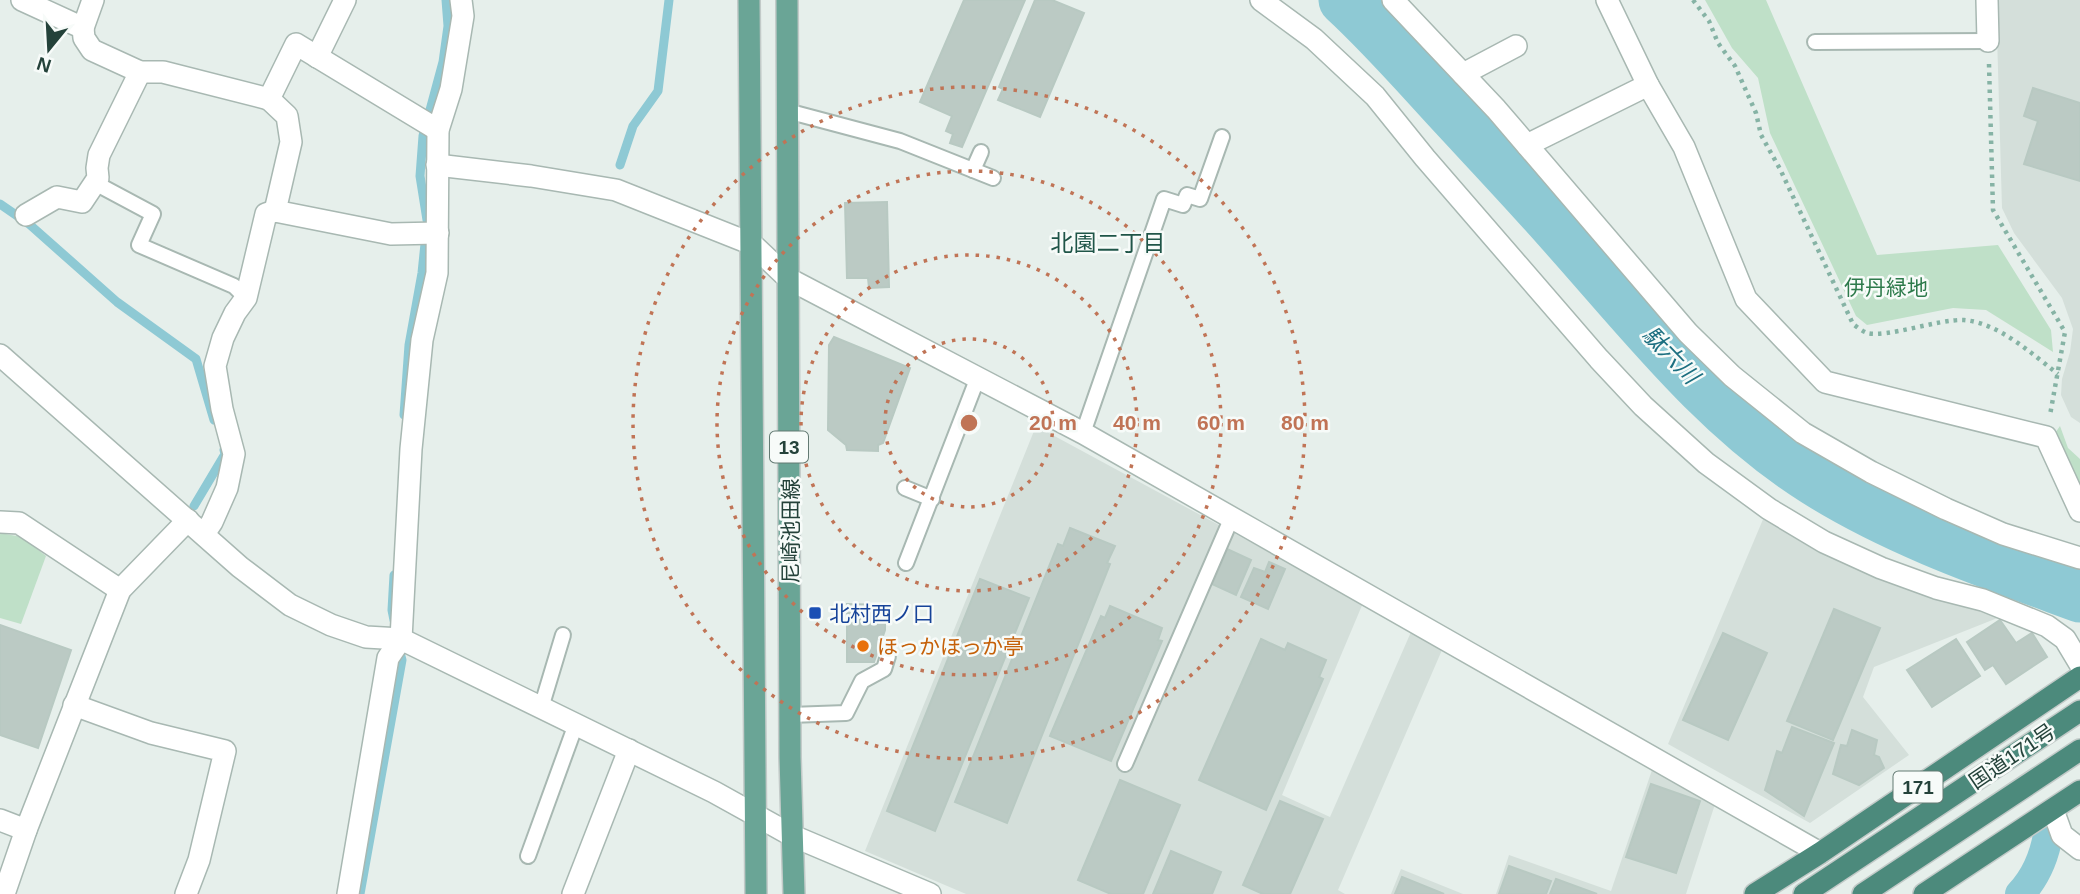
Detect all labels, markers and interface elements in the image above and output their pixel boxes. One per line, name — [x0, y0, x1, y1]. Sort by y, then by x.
north arrow — [14, 14, 84, 84]
text: N — [34, 53, 54, 77]
district label: 北園二丁目 — [1051, 230, 1166, 256]
park label: 伊丹緑地 — [1844, 276, 1928, 299]
water label: 駄六川 — [1638, 321, 1706, 391]
centre of rings — [957, 411, 981, 435]
text: 20 m — [1029, 411, 1077, 434]
text: 40 m — [1113, 411, 1161, 434]
text: 60 m — [1197, 411, 1245, 434]
text: 80 m — [1281, 411, 1329, 434]
road number: 13 — [770, 432, 808, 462]
street label: 尼崎池田線 — [779, 479, 802, 584]
place label: 北村西ノ口 — [829, 602, 934, 625]
marker: 北村西ノ口 — [807, 605, 823, 621]
place label: ほっかほっか亭 — [877, 635, 1024, 658]
marker: ほっかほっか亭 — [855, 638, 871, 654]
street label: 国道171号 — [1965, 719, 2059, 793]
road number: 171 — [1894, 772, 1942, 802]

